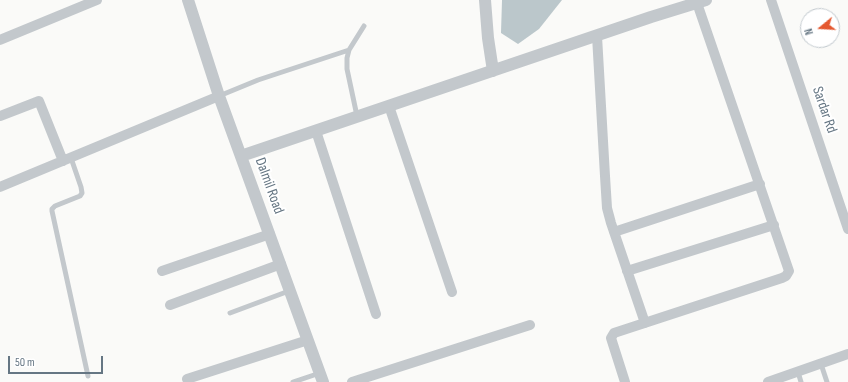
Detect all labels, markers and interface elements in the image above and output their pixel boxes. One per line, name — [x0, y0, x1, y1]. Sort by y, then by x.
north arrow — [800, 8, 840, 48]
text: N — [802, 27, 816, 36]
street label: Sardar Rd — [808, 84, 840, 136]
street label: Dalmil Road — [251, 155, 287, 217]
scale bar — [10, 348, 105, 374]
text: 50 m — [15, 355, 35, 370]

